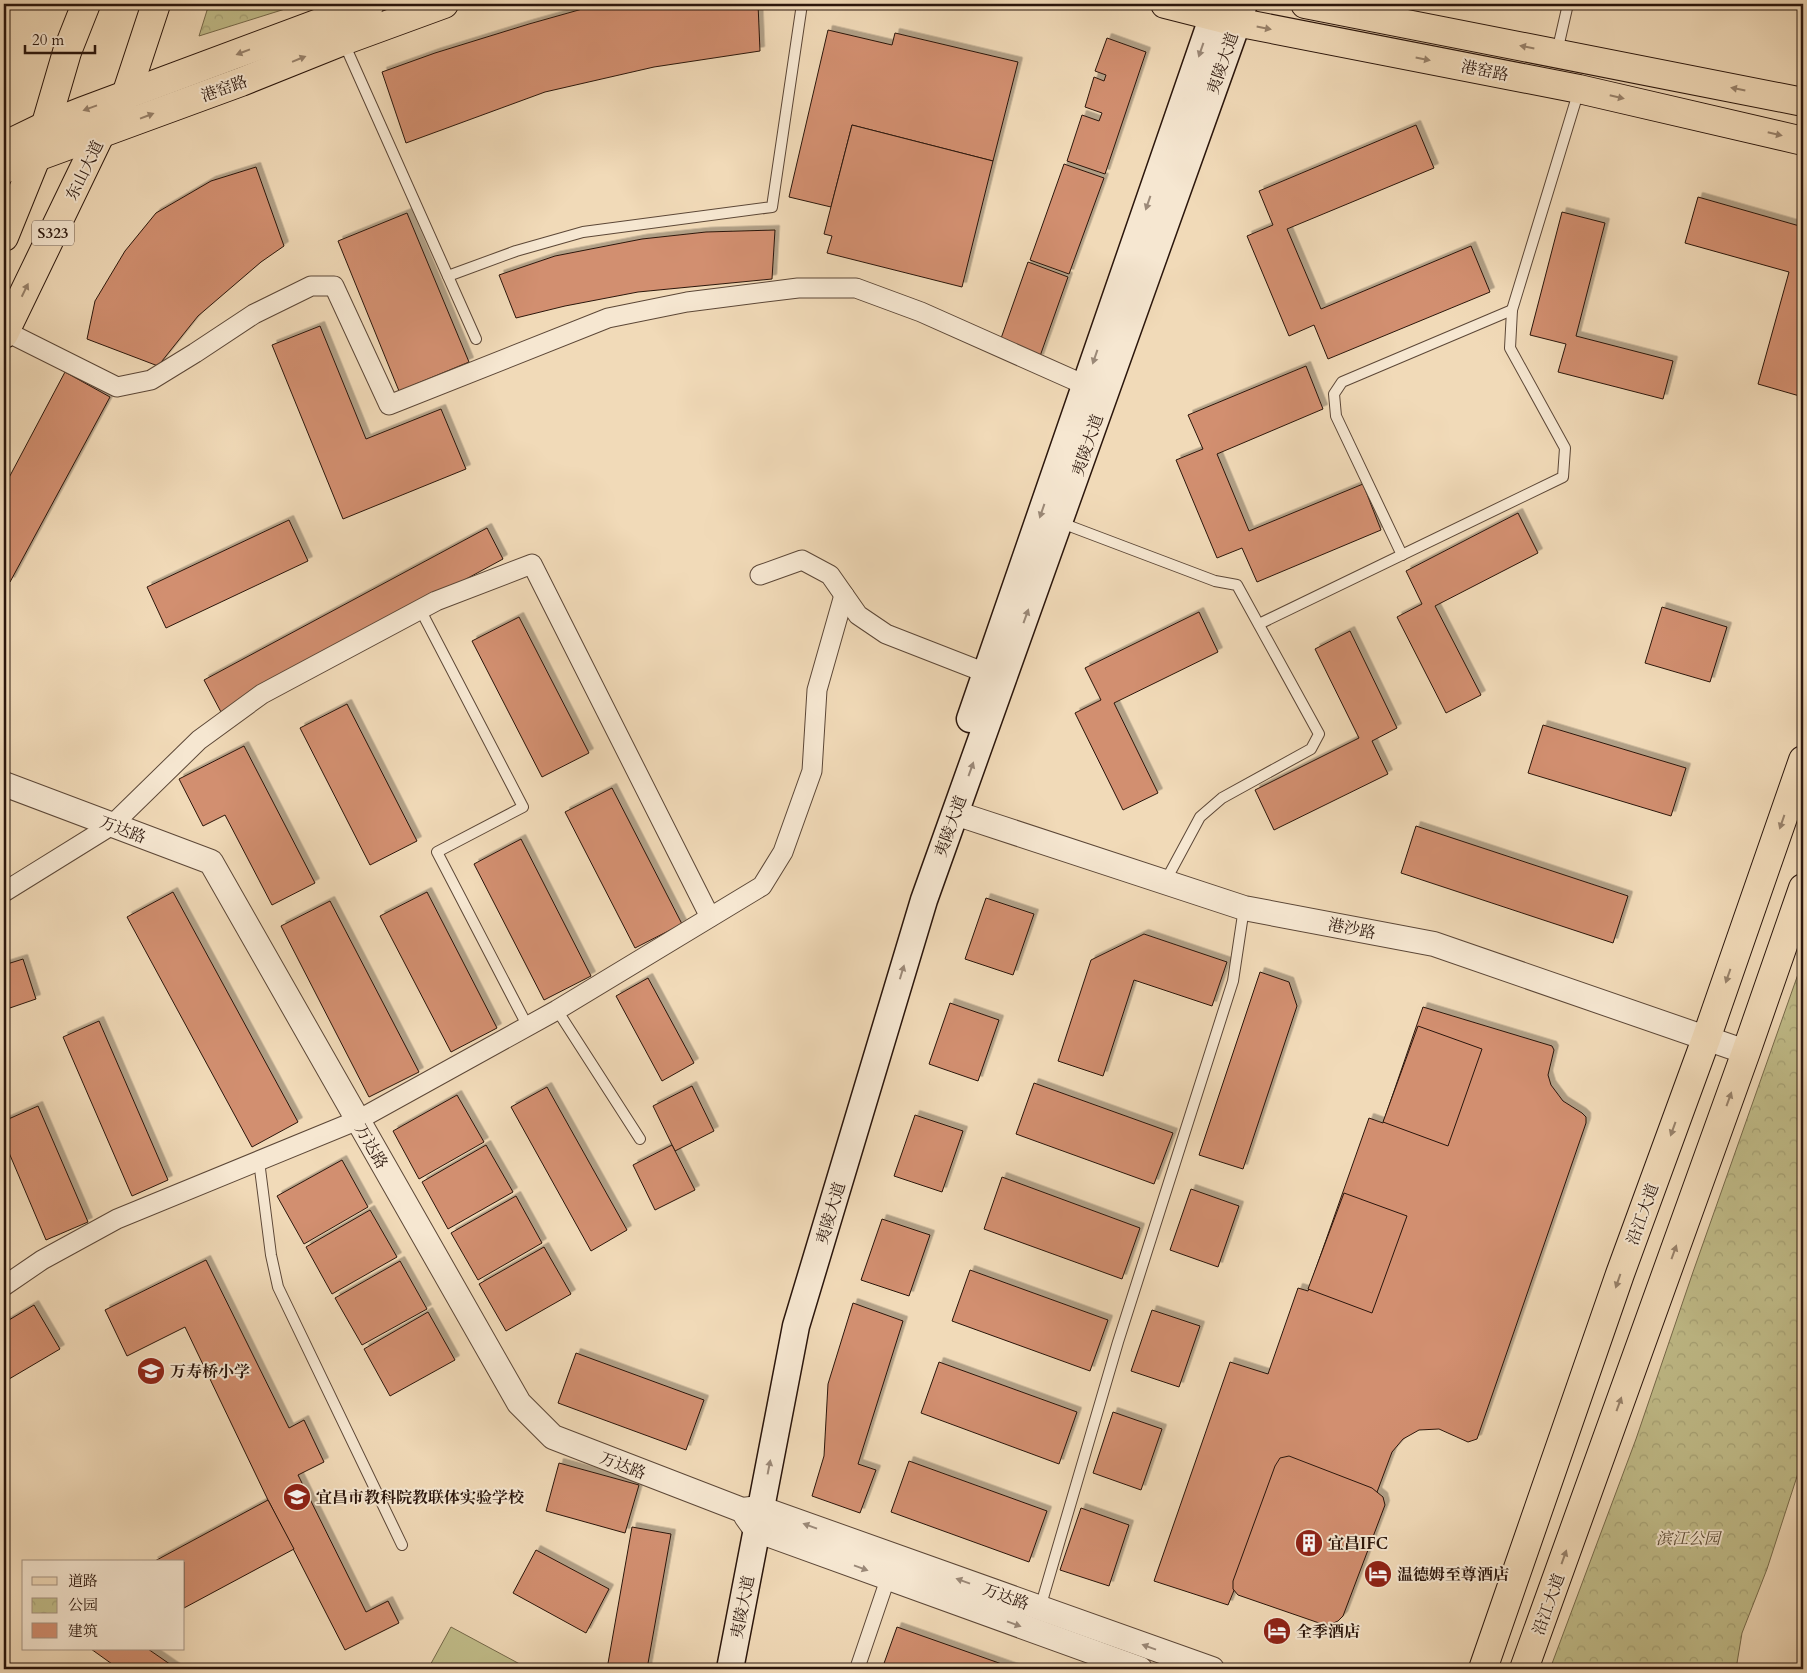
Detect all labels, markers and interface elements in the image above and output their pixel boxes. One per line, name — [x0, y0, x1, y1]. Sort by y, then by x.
scale bar — [25, 22, 95, 54]
one-way arrow — [1256, 24, 1272, 32]
street label: 夷陵大道 — [1202, 29, 1244, 97]
text: 20 m — [32, 30, 64, 50]
one-way arrow — [1197, 43, 1205, 58]
one-way arrow — [1519, 43, 1535, 51]
one-way arrow — [235, 48, 250, 56]
one-way arrow — [292, 55, 307, 63]
one-way arrow — [1415, 55, 1431, 63]
street label: 港窑路 — [1459, 56, 1510, 86]
street label: 港窑路 — [198, 70, 251, 107]
one-way arrow — [1731, 85, 1746, 93]
one-way arrow — [1609, 94, 1625, 102]
one-way arrow — [82, 104, 97, 112]
one-way arrow — [140, 112, 155, 120]
one-way arrow — [1767, 130, 1782, 138]
street label: 东山大道 — [61, 137, 109, 204]
one-way arrow — [1144, 196, 1151, 211]
road number: S323 — [32, 220, 74, 246]
one-way arrow — [21, 283, 29, 297]
one-way arrow — [1090, 350, 1098, 365]
street label: 夷陵大道 — [1067, 411, 1109, 479]
one-way arrow — [1037, 503, 1045, 518]
one-way arrow — [1022, 608, 1030, 623]
one-way arrow — [968, 761, 975, 776]
street label: 夷陵大道 — [930, 793, 972, 860]
street label: 万达路 — [96, 811, 149, 849]
one-way arrow — [1778, 815, 1786, 830]
street label: 港沙路 — [1326, 914, 1377, 944]
one-way arrow — [898, 965, 906, 980]
one-way arrow — [1724, 968, 1731, 983]
one-way arrow — [1726, 1091, 1733, 1106]
street label: 万达路 — [350, 1120, 393, 1173]
one-way arrow — [1669, 1121, 1676, 1136]
street label: 夷陵大道 — [811, 1179, 851, 1247]
street label: 沿江大道 — [1622, 1181, 1664, 1248]
one-way arrow — [1671, 1244, 1678, 1259]
one-way arrow — [1614, 1274, 1621, 1289]
school or university icon: 万寿桥小学 — [136, 1356, 166, 1386]
place label: 万寿桥小学 — [170, 1361, 250, 1383]
one-way arrow — [1616, 1397, 1623, 1412]
street label: 万达路 — [596, 1447, 649, 1485]
one-way arrow — [765, 1458, 773, 1474]
school or university icon: 宜昌市教科院教联体实验学校 — [282, 1482, 312, 1512]
place label: 宜昌市教科院教联体实验学校 — [316, 1487, 524, 1509]
one-way arrow — [803, 1522, 818, 1529]
building icon: 宜昌IFC — [1294, 1528, 1324, 1558]
park label: 滨江公园 — [1656, 1528, 1723, 1550]
place label: 宜昌IFC — [1328, 1533, 1388, 1555]
one-way arrow — [1561, 1550, 1568, 1565]
hotel icon: 温德姆至尊酒店 — [1363, 1559, 1393, 1589]
legend — [22, 1560, 185, 1650]
place label: 温德姆至尊酒店 — [1397, 1564, 1509, 1586]
one-way arrow — [854, 1565, 869, 1572]
text: 道路 — [68, 1571, 98, 1591]
street label: 沿江大道 — [1528, 1571, 1570, 1638]
street label: 夷陵大道 — [726, 1574, 760, 1641]
one-way arrow — [956, 1577, 971, 1584]
street label: 万达路 — [979, 1578, 1032, 1615]
text: 公园 — [68, 1595, 98, 1615]
hotel icon: 全季酒店 — [1262, 1616, 1292, 1646]
one-way arrow — [1007, 1620, 1022, 1628]
text: 建筑 — [68, 1621, 98, 1641]
place label: 全季酒店 — [1296, 1621, 1360, 1643]
one-way arrow — [1142, 1643, 1157, 1650]

